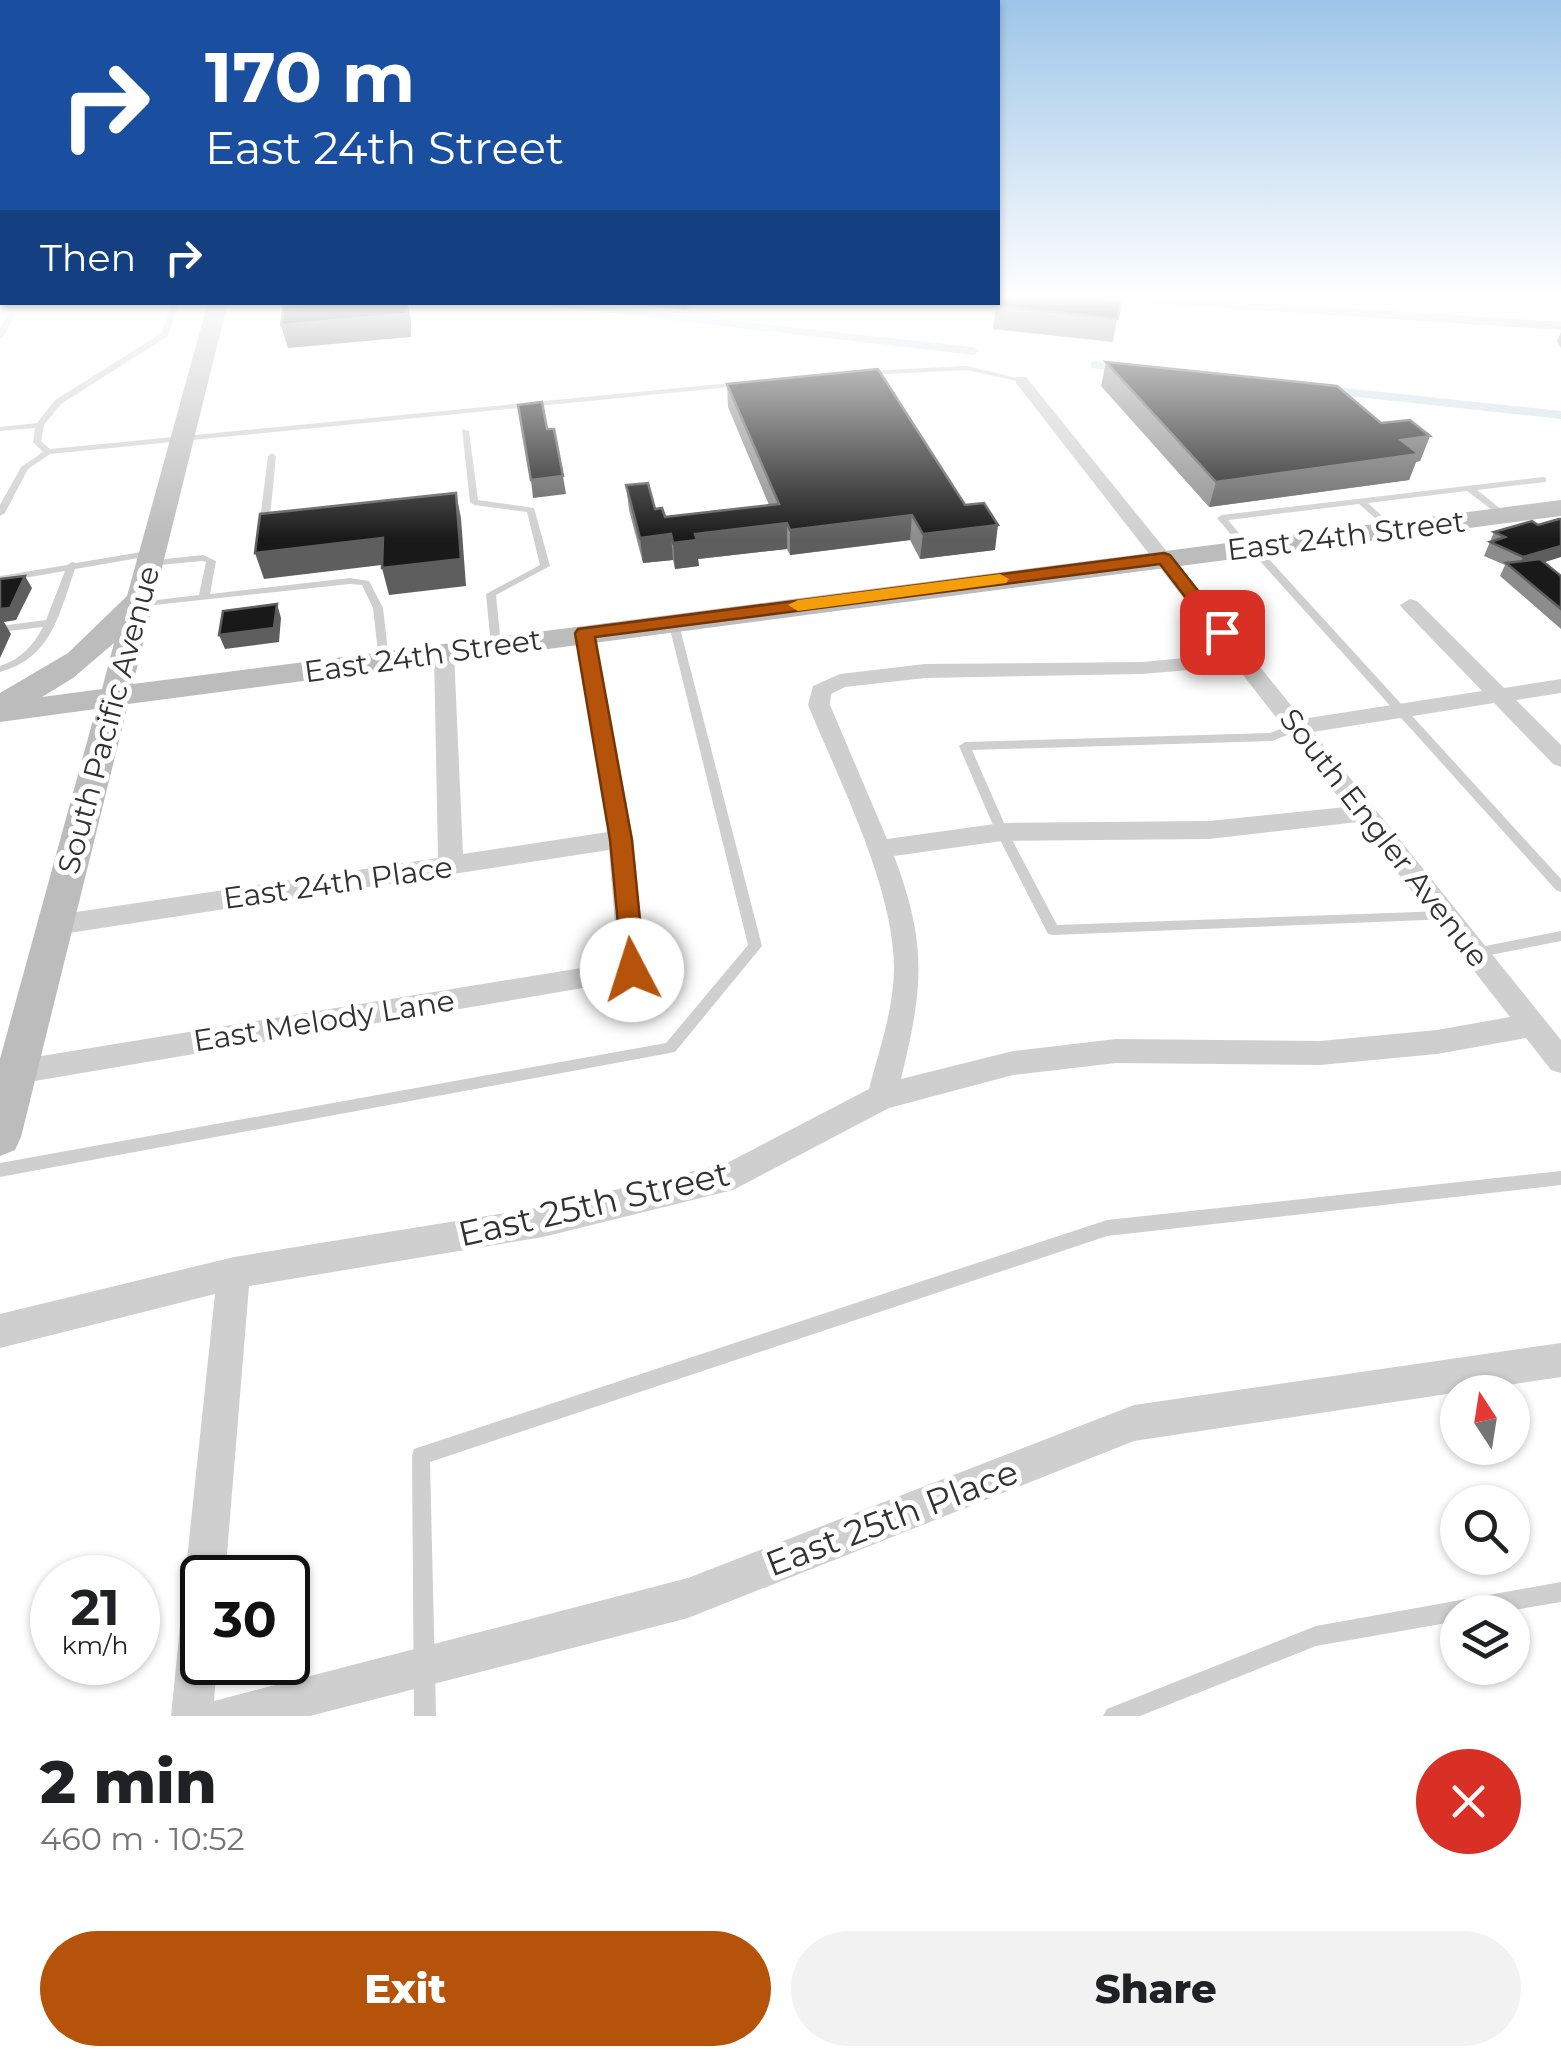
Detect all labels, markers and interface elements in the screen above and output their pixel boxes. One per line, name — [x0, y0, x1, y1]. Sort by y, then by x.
text: 170 m — [205, 34, 415, 120]
icon: right — [40, 40, 170, 170]
text: East 24th Street — [205, 120, 564, 175]
icon: right — [156, 230, 211, 285]
text: Then — [40, 234, 136, 281]
street label: East 24th Street — [1225, 503, 1467, 568]
street label: South Pacific Avenue — [50, 562, 167, 878]
pin — [1180, 590, 1265, 675]
icon: arrive — [1195, 605, 1250, 660]
street label: East 24th Street — [302, 621, 544, 690]
street label: South Engler Avenue — [1272, 701, 1497, 974]
street label: East 24th Place — [221, 848, 455, 917]
position arrow — [580, 918, 684, 1022]
street label: East Melody Lane — [191, 982, 457, 1059]
street label: East 25th Street — [454, 1151, 734, 1256]
north arrow — [1440, 1375, 1530, 1465]
map controls — [1440, 1375, 1530, 1685]
street label: East 25th Place — [760, 1450, 1024, 1585]
button: search — [1440, 1485, 1530, 1575]
speed limit sign: 30 — [180, 1555, 310, 1685]
text: 21 — [70, 1577, 120, 1638]
button: layers — [1440, 1595, 1530, 1685]
text: km/h — [62, 1630, 128, 1660]
text: 2 min — [40, 1745, 217, 1818]
button: close — [1416, 1749, 1521, 1854]
text: 460 m · 10:52 — [40, 1819, 245, 1858]
button: Exit — [40, 1931, 771, 2046]
button: Share — [791, 1931, 1521, 2046]

